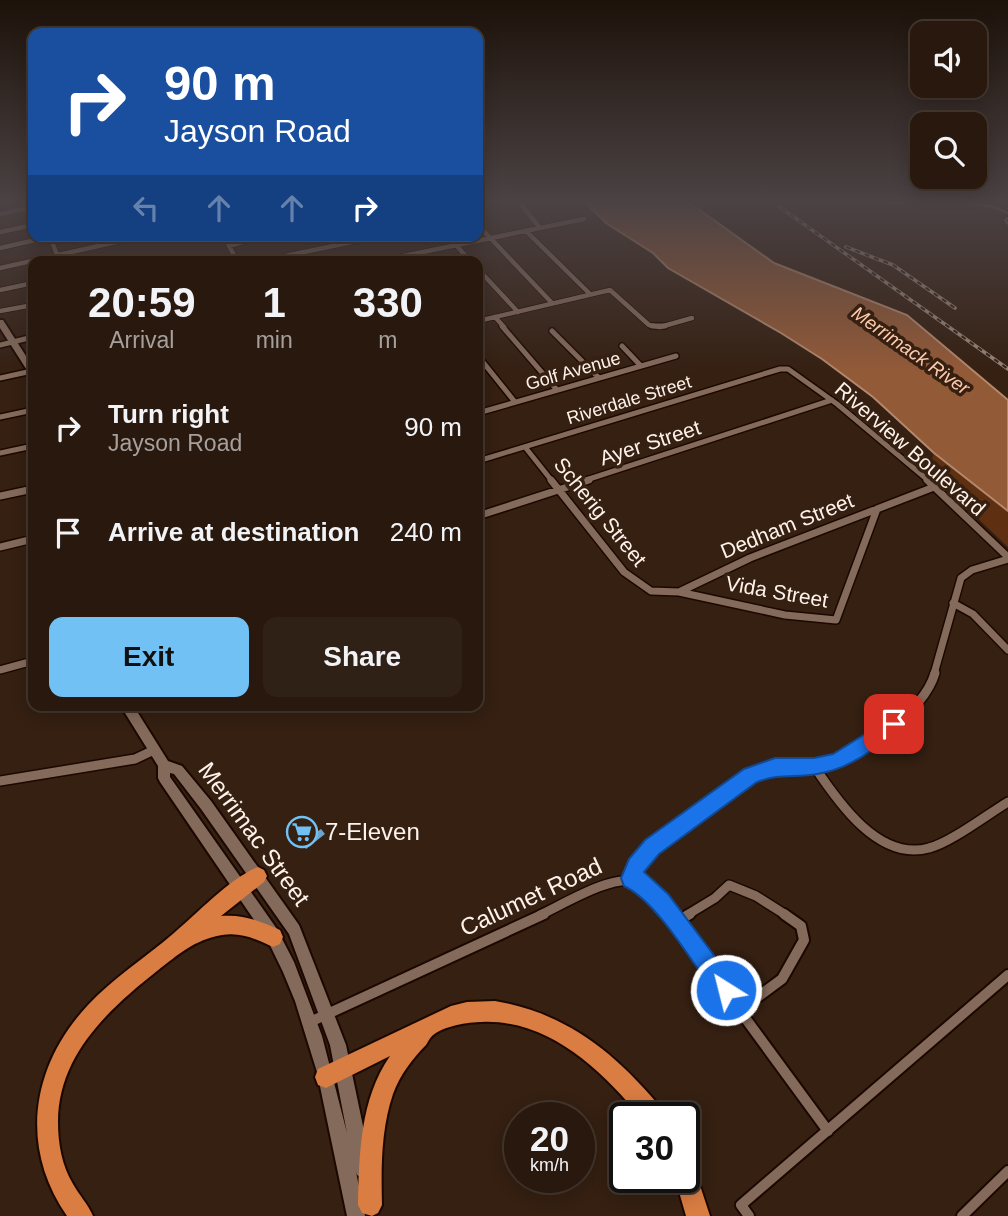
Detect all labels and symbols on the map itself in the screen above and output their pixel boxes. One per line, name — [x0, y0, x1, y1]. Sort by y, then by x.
water label: Merrimack River — [848, 302, 974, 399]
street label: Golf Avenue — [523, 348, 623, 394]
street label: Riverdale Street — [564, 372, 694, 428]
street label: Riverview Boulevard — [831, 377, 990, 520]
street label: Ayer Street — [597, 415, 703, 470]
street label: Scherig Street — [550, 453, 651, 571]
street label: Dedham Street — [717, 488, 857, 563]
street label: Vida Street — [724, 571, 830, 612]
pin — [864, 694, 924, 754]
street label: Merrimac Street — [193, 757, 316, 911]
supermarket icon: 7-Eleven — [285, 815, 319, 849]
place label: 7-Eleven — [325, 818, 420, 845]
street label: Calumet Road — [456, 852, 606, 941]
position arrow — [689, 953, 763, 1027]
speed limit sign: 30 — [609, 1102, 700, 1193]

